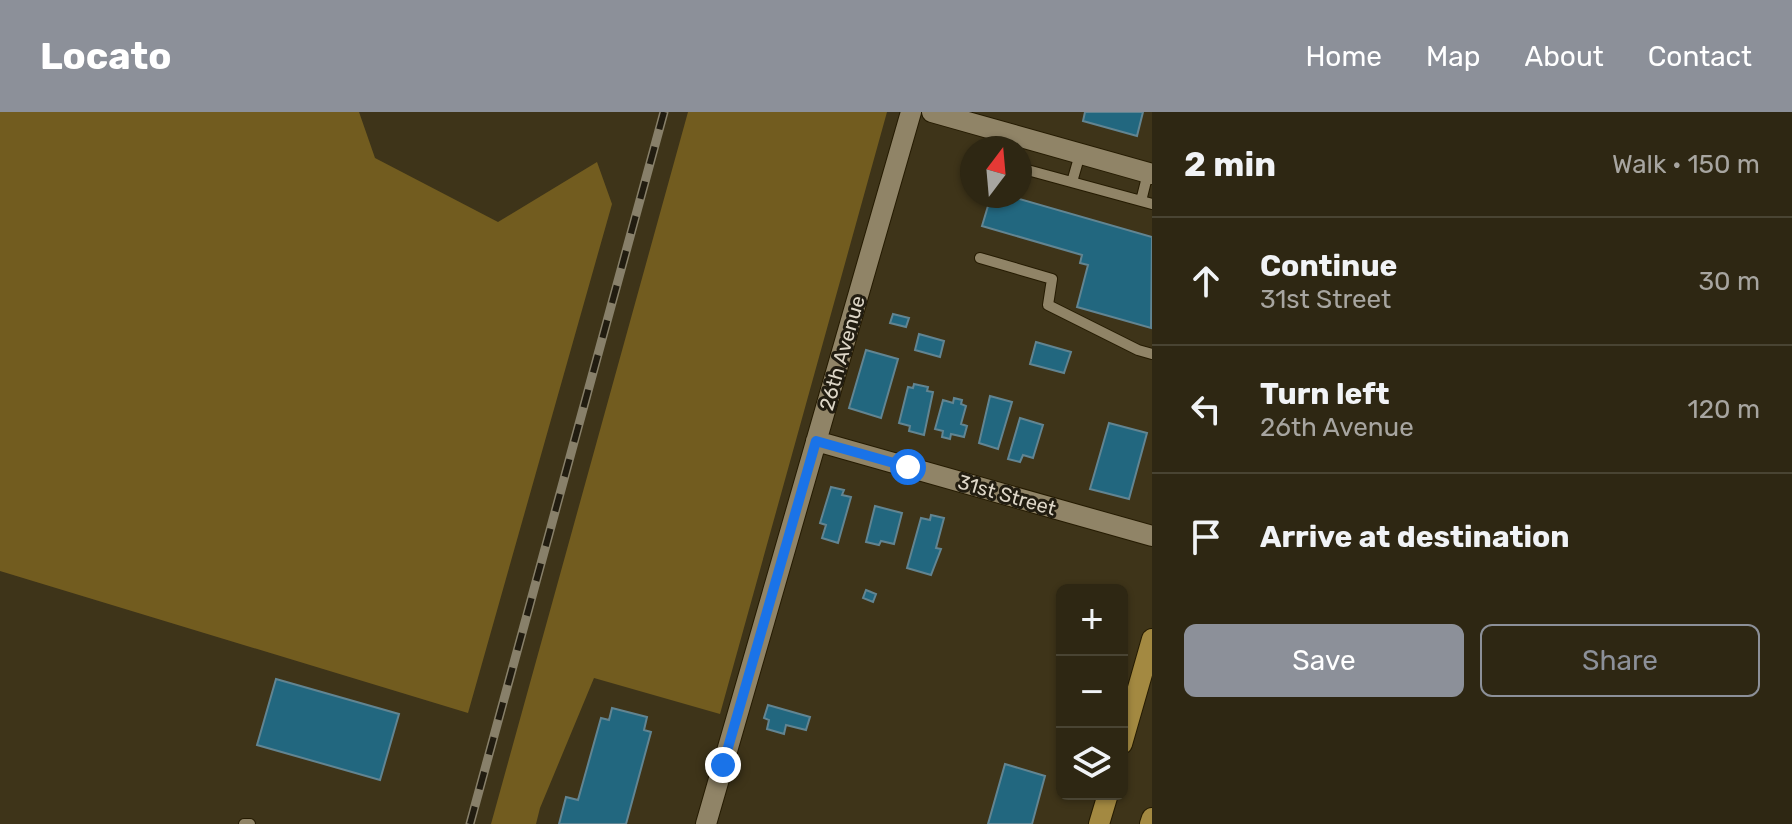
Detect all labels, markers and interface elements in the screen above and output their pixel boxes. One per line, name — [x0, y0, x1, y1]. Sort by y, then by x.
text: Locato — [40, 33, 171, 79]
text: Home — [1305, 40, 1382, 73]
text: Map — [1426, 40, 1480, 73]
text: About — [1524, 40, 1604, 73]
text: Contact — [1648, 40, 1752, 73]
north arrow — [960, 136, 1032, 208]
text: 2 min — [1184, 144, 1276, 185]
text: Walk · 150 m — [1612, 149, 1760, 180]
text: Continue — [1260, 248, 1397, 284]
icon: ahead — [1184, 259, 1228, 303]
text: 30 m — [1698, 266, 1760, 297]
text: 31st Street — [1260, 284, 1391, 315]
street label: 26th Avenue — [814, 293, 870, 413]
text: Turn left — [1260, 376, 1390, 412]
icon: left — [1184, 387, 1228, 431]
text: 120 m — [1688, 394, 1760, 425]
text: 26th Avenue — [1260, 412, 1414, 443]
route start — [890, 449, 926, 485]
street label: 31st Street — [955, 470, 1059, 520]
icon: arrive — [1184, 515, 1228, 559]
text: Arrive at destination — [1260, 519, 1570, 555]
map controls — [1056, 584, 1128, 800]
button: + — [1056, 584, 1128, 656]
button: Save — [1184, 624, 1464, 697]
button: Share — [1480, 624, 1760, 697]
button: − — [1056, 656, 1128, 728]
button: layers — [1056, 728, 1128, 800]
route end — [705, 747, 741, 783]

